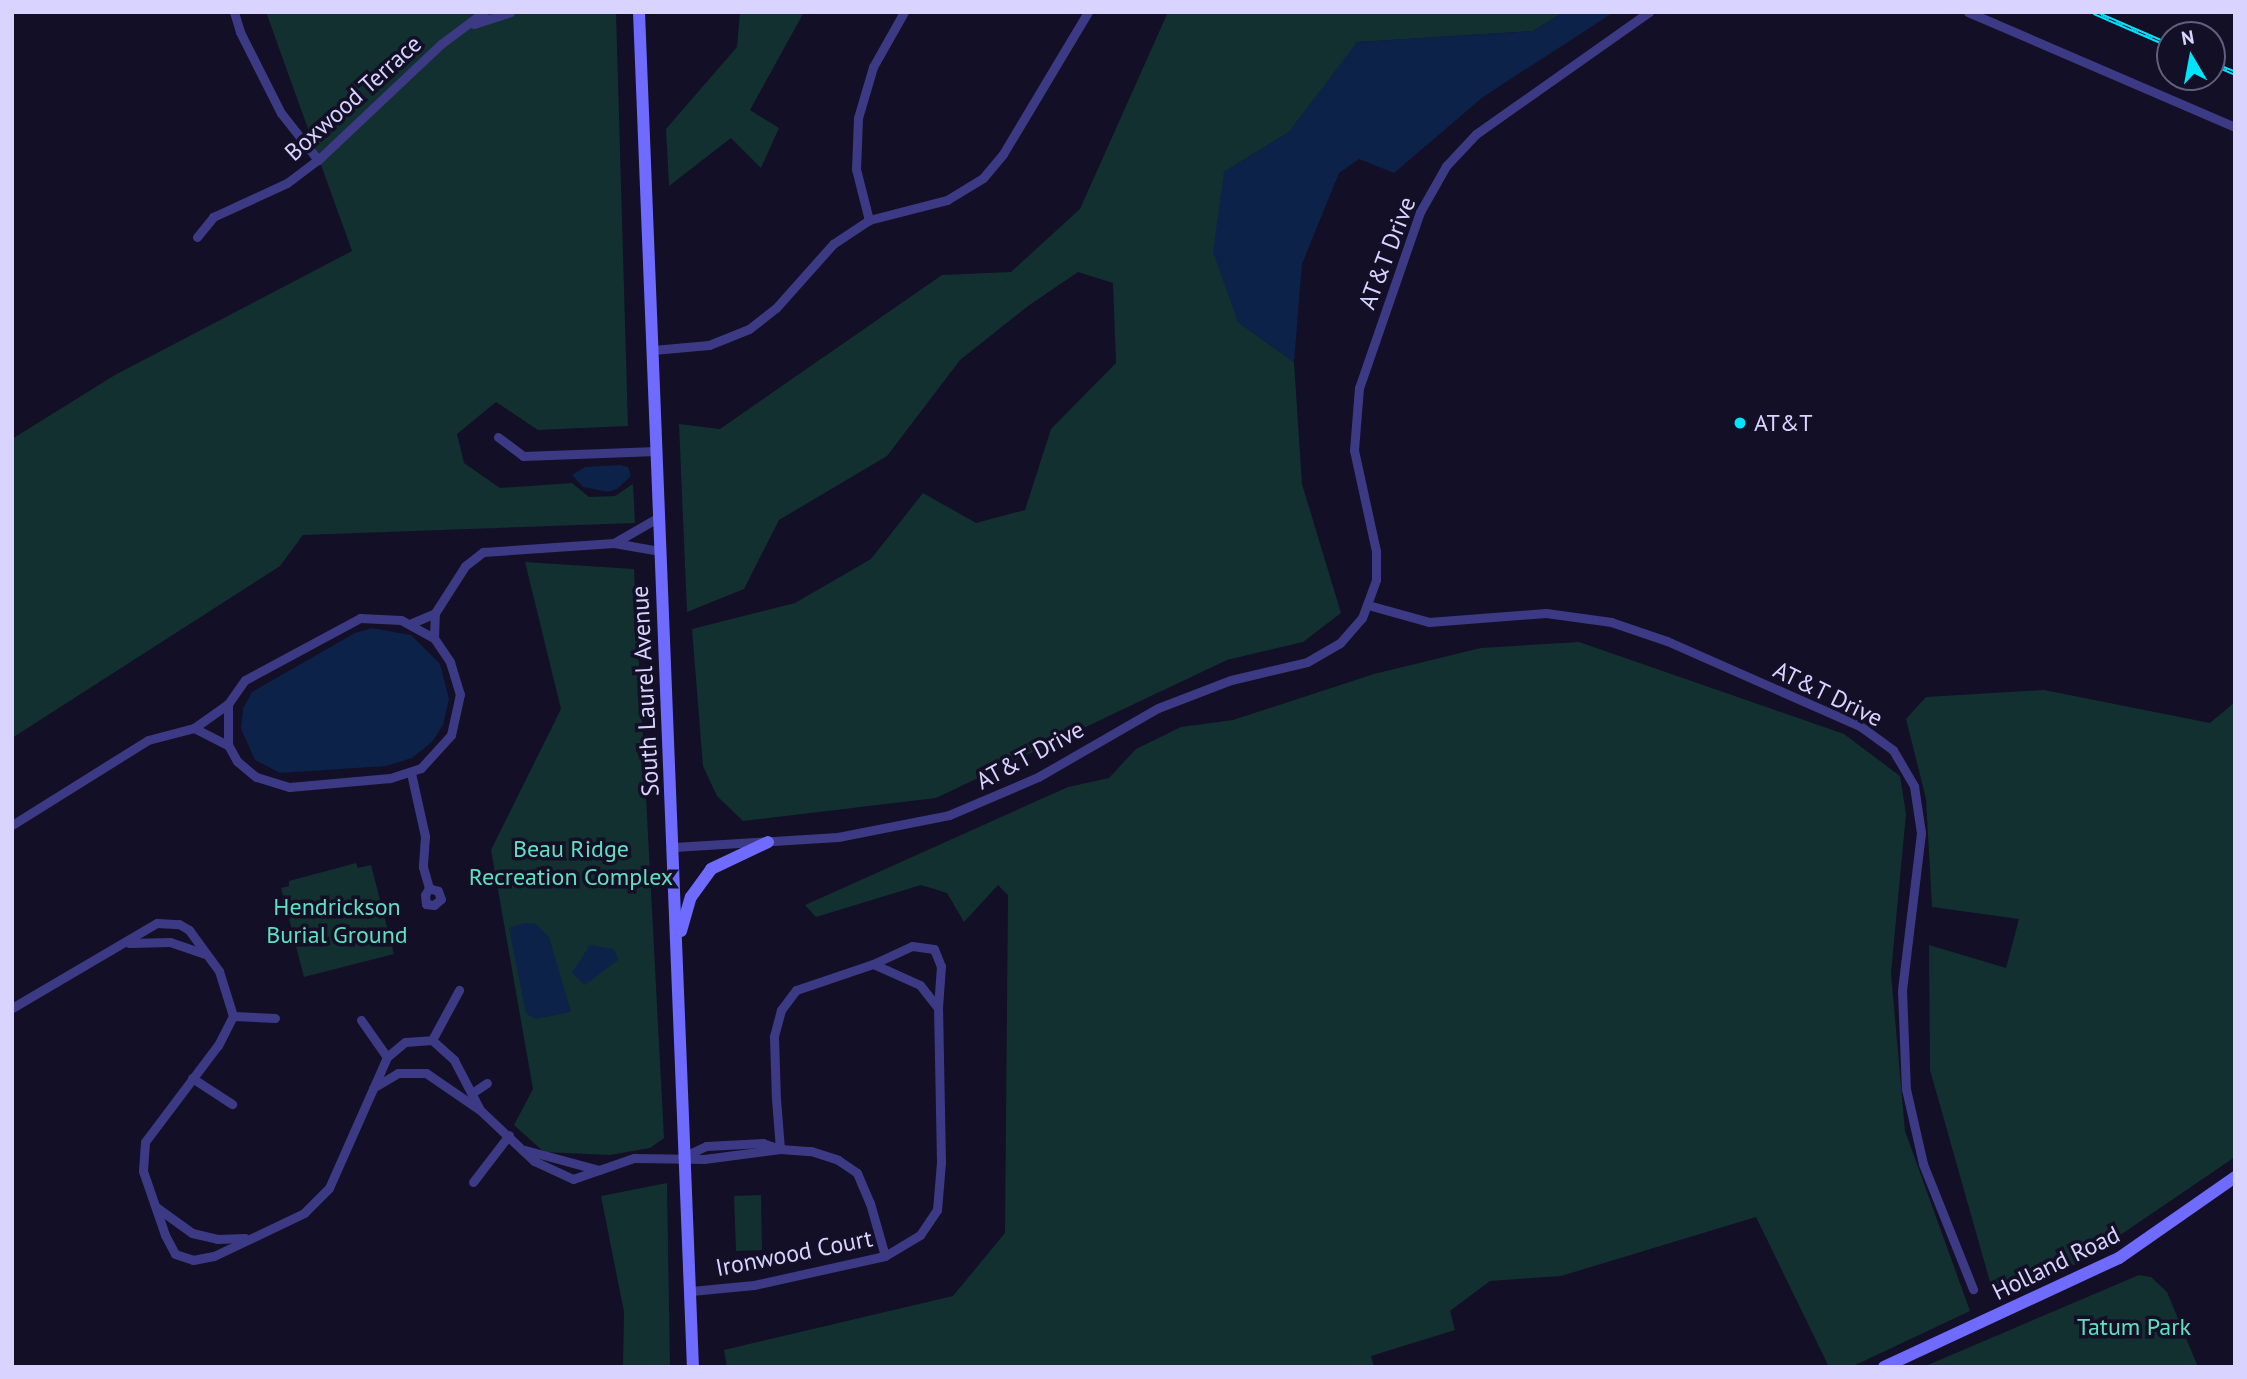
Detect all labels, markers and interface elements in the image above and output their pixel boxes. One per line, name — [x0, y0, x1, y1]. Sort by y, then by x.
north arrow — [2156, 21, 2226, 91]
text: N — [2179, 24, 2196, 50]
street label: Boxwood Terrace — [279, 29, 427, 167]
street label: AT&T Drive — [1352, 192, 1422, 314]
place label: AT&T — [1754, 409, 1813, 437]
marker: AT&T — [1732, 415, 1748, 431]
street label: South Laurel Avenue — [625, 585, 665, 797]
street label: AT&T Drive — [1768, 655, 1888, 733]
street label: AT&T Drive — [971, 714, 1089, 796]
park label: Beau Ridge Recreation Complex — [469, 835, 673, 891]
park label: Hendrickson Burial Ground — [266, 893, 408, 949]
street label: Holland Road — [1988, 1220, 2124, 1306]
street label: Ironwood Court — [713, 1224, 875, 1282]
park label: Tatum Park — [2077, 1313, 2191, 1341]

